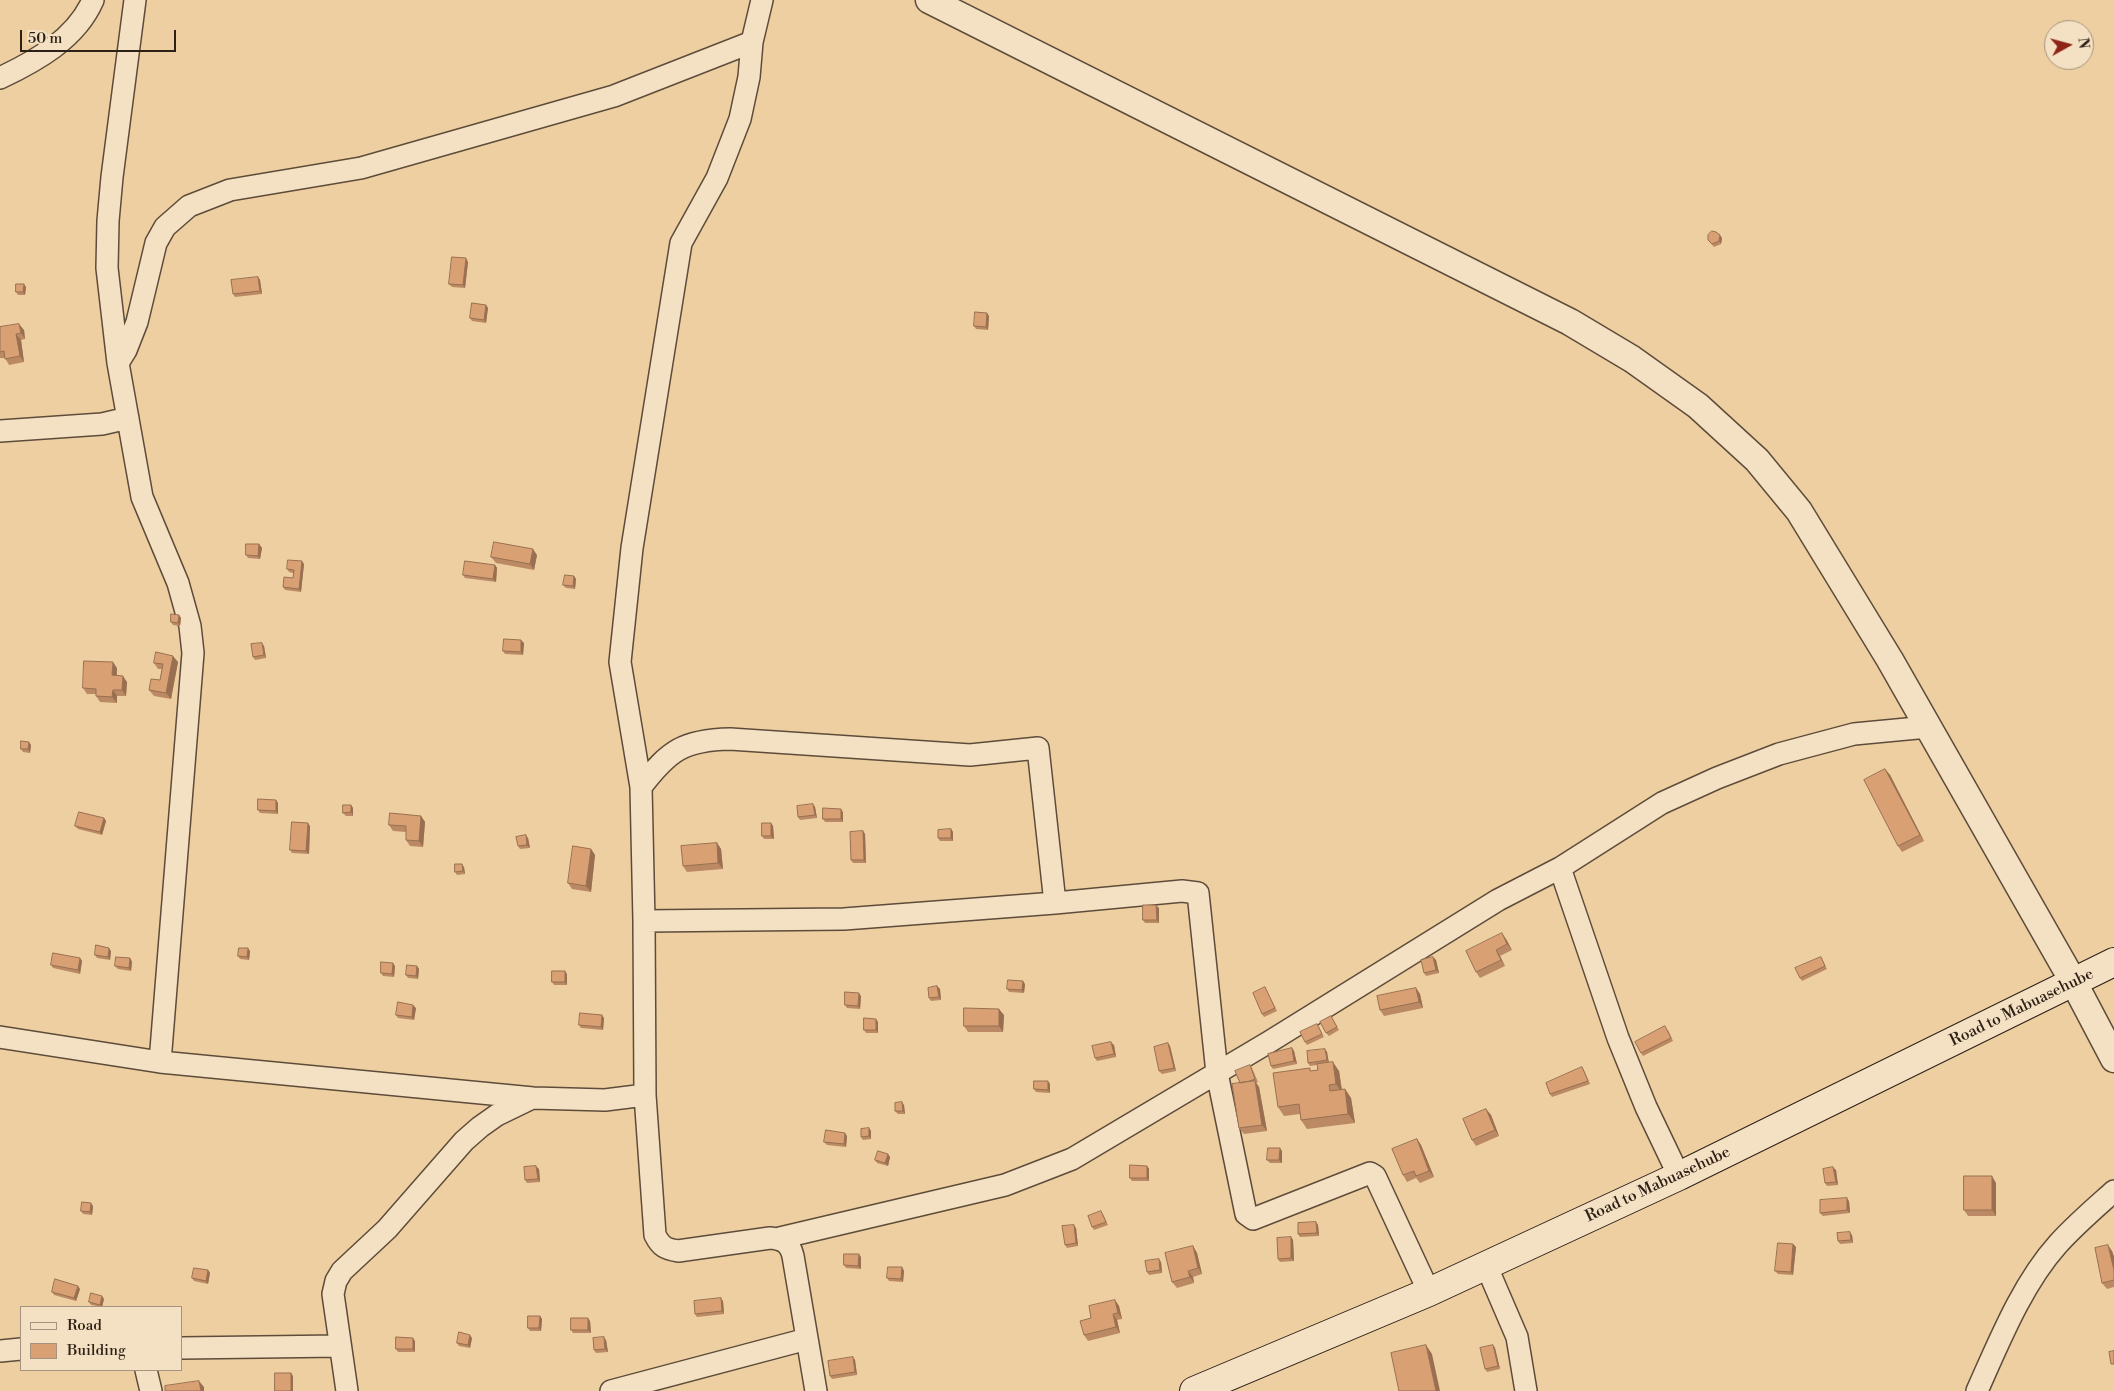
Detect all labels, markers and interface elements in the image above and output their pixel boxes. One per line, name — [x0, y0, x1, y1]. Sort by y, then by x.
scale bar — [22, 20, 179, 52]
north arrow — [2044, 20, 2094, 70]
text: 50 m — [28, 29, 62, 48]
text: N — [2073, 37, 2093, 50]
street label: Road to Mabuasehube — [1947, 965, 2097, 1051]
street label: Road to Mabuasehube — [1582, 1143, 1734, 1227]
legend — [20, 1306, 182, 1371]
text: Road — [67, 1316, 102, 1335]
text: Building — [67, 1341, 126, 1360]

